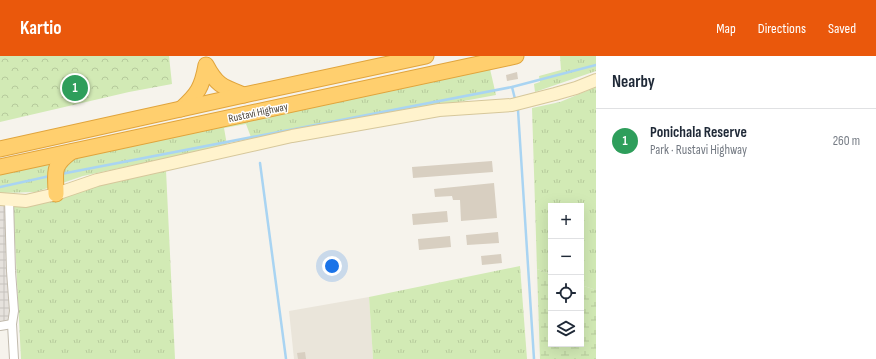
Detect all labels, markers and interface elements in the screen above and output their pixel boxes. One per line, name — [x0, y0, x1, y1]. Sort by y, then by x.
text: Kartio — [20, 17, 62, 40]
text: Map — [716, 20, 736, 37]
text: Directions — [758, 20, 806, 37]
text: Saved — [828, 20, 856, 37]
text: Nearby — [612, 72, 655, 92]
pin: 1 — [62, 73, 88, 103]
street label: Rustavi Highway — [227, 100, 290, 125]
text: Ponichala Reserve — [650, 123, 747, 142]
text: 1 — [622, 133, 628, 149]
text: 260 m — [833, 133, 860, 149]
text: Park · Rustavi Highway — [650, 142, 747, 158]
map controls — [548, 203, 584, 347]
button: + — [548, 203, 584, 239]
button: − — [548, 239, 584, 275]
your location — [322, 256, 342, 276]
button: locate — [548, 275, 584, 311]
button: layers — [548, 311, 584, 347]

